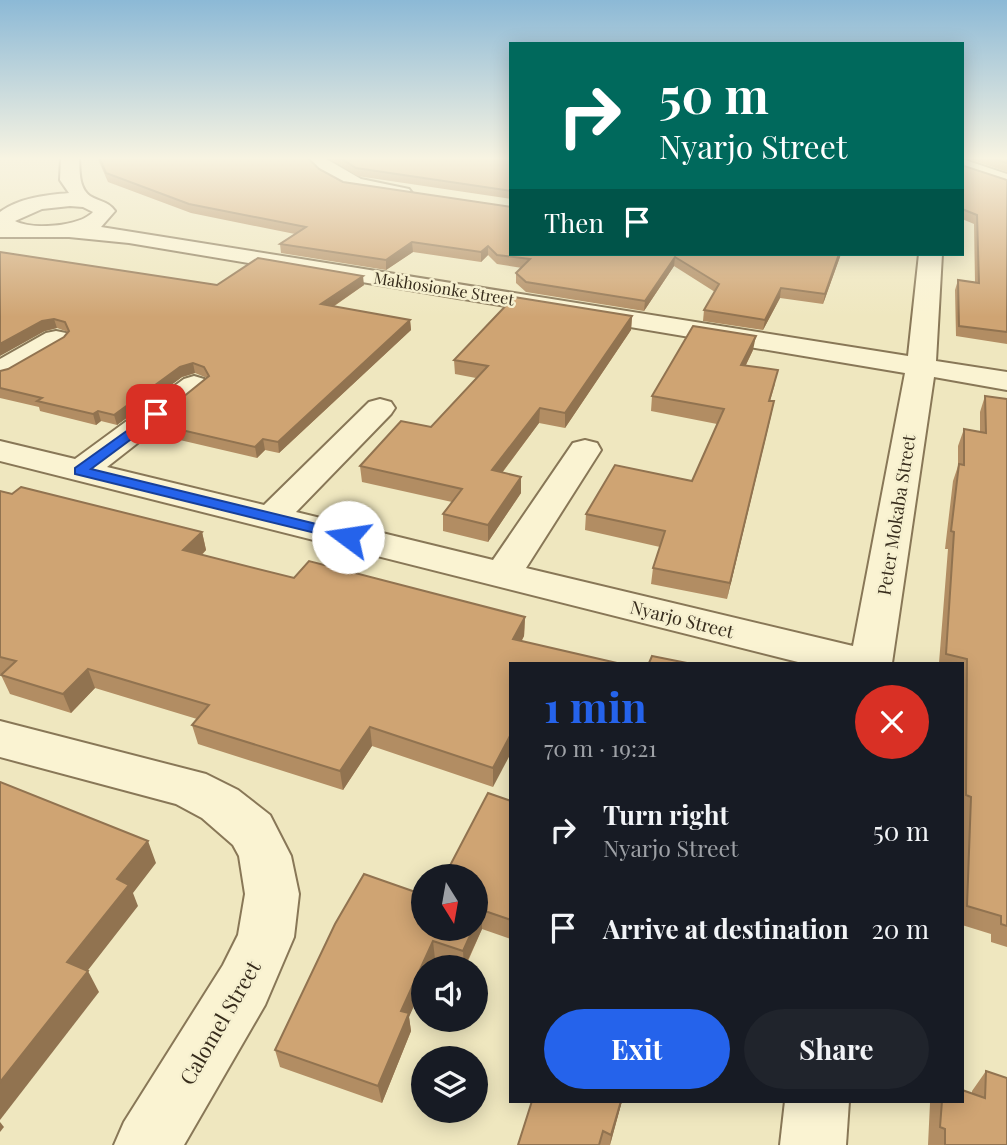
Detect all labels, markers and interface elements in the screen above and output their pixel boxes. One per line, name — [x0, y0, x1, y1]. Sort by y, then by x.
text: 50 m — [659, 61, 769, 126]
icon: right — [544, 70, 635, 161]
text: Nyarjo Street — [659, 124, 847, 167]
icon: arrive — [618, 203, 656, 241]
text: Then — [544, 205, 604, 240]
street label: Makhosionke Street — [372, 267, 516, 310]
pin — [126, 384, 186, 444]
icon: arrive — [137, 395, 175, 433]
street label: Peter Mokaba Street — [871, 432, 921, 597]
position arrow — [311, 500, 385, 574]
street label: Nyarjo Street — [628, 595, 737, 644]
text: 1 min — [544, 678, 647, 734]
button: close — [855, 685, 929, 759]
text: 70 m · 19:21 — [544, 732, 657, 763]
text: Turn right — [603, 797, 729, 832]
icon: right — [544, 811, 582, 849]
text: 50 m — [873, 813, 929, 848]
text: Nyarjo Street — [603, 832, 738, 863]
north arrow — [411, 864, 488, 942]
map controls — [411, 864, 488, 1123]
icon: arrive — [544, 909, 582, 947]
text: Arrive at destination — [603, 911, 849, 946]
text: 20 m — [871, 911, 929, 946]
street label: Calomel Street — [172, 954, 266, 1089]
button: sound — [411, 955, 488, 1032]
button: Exit — [544, 1009, 730, 1089]
button: Share — [744, 1009, 929, 1089]
button: layers — [411, 1046, 488, 1123]

